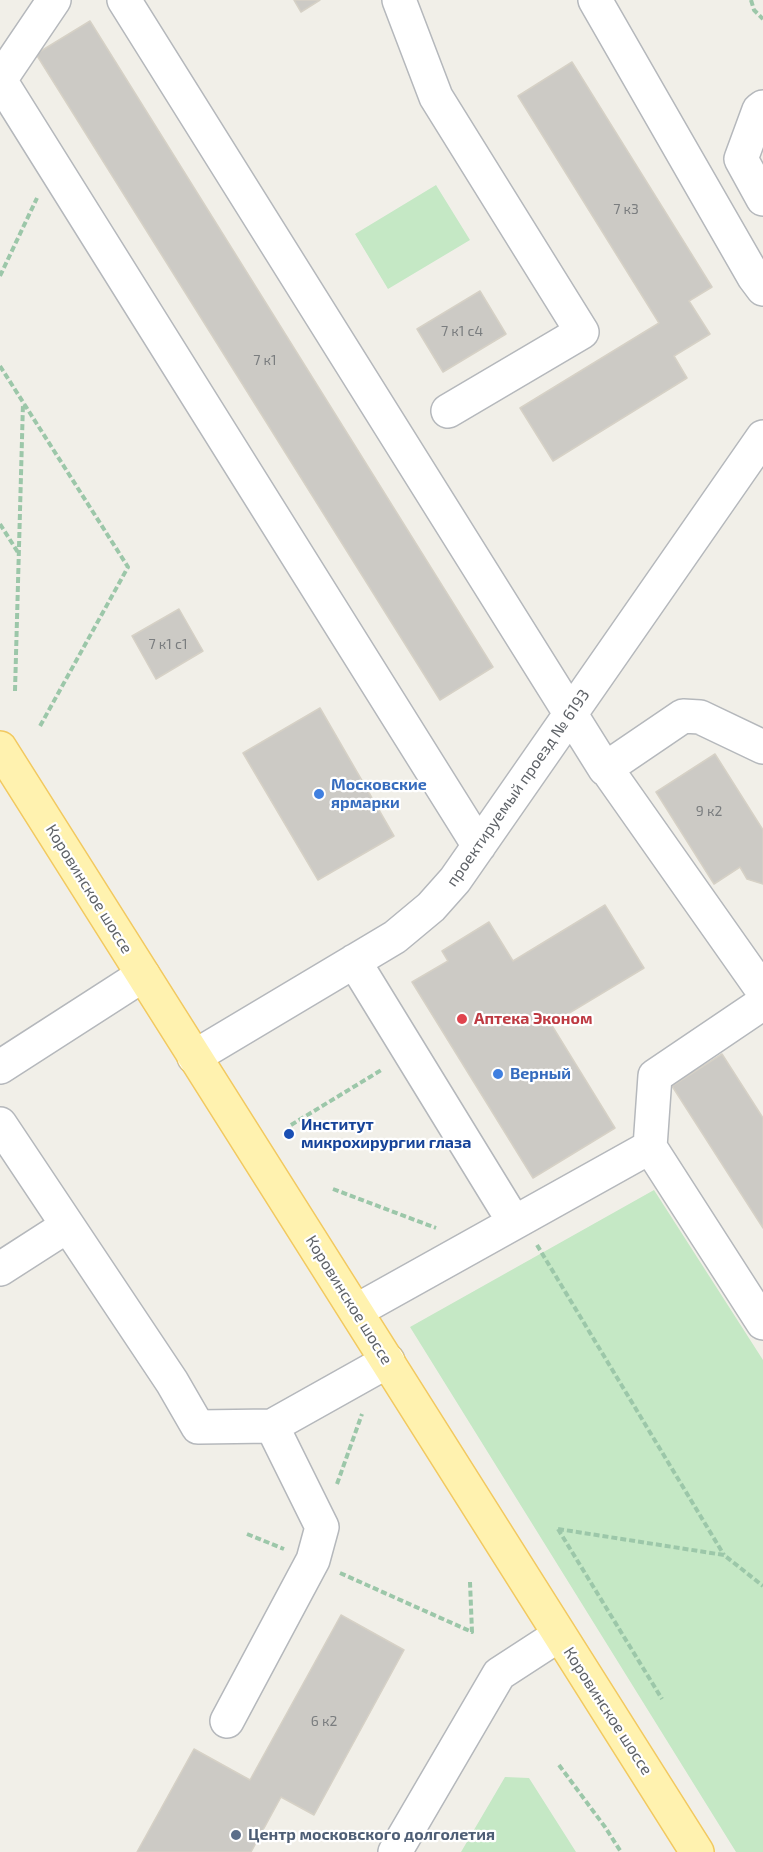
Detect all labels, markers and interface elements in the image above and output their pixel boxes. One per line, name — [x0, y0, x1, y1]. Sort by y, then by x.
house number: 7 к3 — [613, 201, 639, 217]
house number: 7 к1 с4 — [441, 323, 483, 339]
house number: 7 к1 — [253, 352, 277, 368]
house number: 7 к1 с1 — [149, 636, 187, 652]
street label: проектируемый проезд № 6193 — [442, 686, 594, 890]
place label: Московские ярмарки — [331, 775, 427, 813]
marker: Московские ярмарки — [312, 787, 326, 801]
house number: 9 к2 — [696, 803, 722, 819]
street label: Коровинское шоссе — [42, 821, 136, 957]
place label: Аптека Эконом — [474, 1009, 592, 1029]
marker: Аптека Эконом — [455, 1012, 469, 1026]
place label: Верный — [510, 1064, 571, 1084]
marker: Верный — [491, 1067, 505, 1081]
place label: Институт микрохирургии глаза — [301, 1115, 471, 1153]
marker: Институт микрохирургии глаза — [282, 1127, 296, 1141]
street label: Коровинское шоссе — [302, 1232, 396, 1368]
street label: Коровинское шоссе — [559, 1643, 657, 1779]
house number: 6 к2 — [311, 1713, 337, 1729]
place label: Центр московского долголетия — [248, 1825, 495, 1845]
marker: Центр московского долголетия — [229, 1828, 243, 1842]

